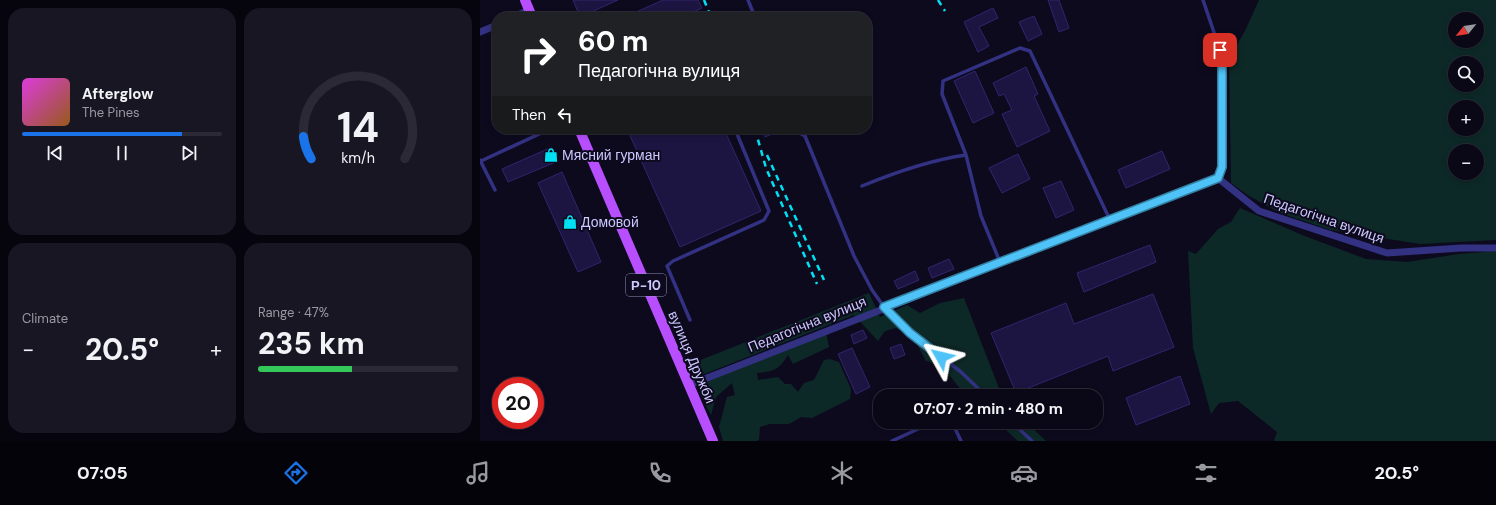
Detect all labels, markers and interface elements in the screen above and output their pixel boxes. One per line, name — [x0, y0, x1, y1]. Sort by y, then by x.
north arrow — [1448, 12, 1484, 48]
map controls — [1448, 12, 1484, 180]
text: 60 m — [578, 23, 648, 60]
icon: right — [512, 28, 564, 80]
pin — [1203, 33, 1237, 67]
icon: arrive — [1209, 39, 1231, 61]
button: search — [1448, 56, 1484, 92]
text: Педагогічна вулиця — [578, 59, 740, 83]
text: Afterglow — [82, 84, 154, 104]
button: + — [1448, 100, 1484, 136]
text: 14 — [337, 101, 379, 155]
text: The Pines — [82, 104, 140, 121]
icon: left — [554, 104, 576, 126]
text: Then — [512, 105, 546, 125]
icon: previous — [44, 142, 66, 164]
icon: pause — [111, 142, 133, 164]
icon: next — [178, 142, 200, 164]
button: − — [1448, 144, 1484, 180]
place label: Мясний гурман — [562, 146, 660, 164]
shop icon: Мясний гурман — [543, 147, 559, 163]
text: km/h — [341, 149, 375, 167]
street label: Педагогічна вулиця — [1261, 189, 1387, 247]
place label: Домовой — [581, 213, 639, 231]
shop icon: Домовой — [562, 214, 578, 230]
road number: Р-10 — [626, 274, 666, 296]
street label: Педагогічна вулиця — [745, 292, 869, 356]
text: Range · 47% — [258, 304, 329, 321]
street label: вулиця Дружби — [664, 308, 720, 406]
text: Climate — [22, 310, 68, 327]
text: 235 km — [258, 324, 365, 363]
text: 20.5° — [85, 330, 159, 369]
text: − — [22, 335, 34, 364]
text: + — [210, 335, 222, 364]
position arrow — [920, 336, 962, 378]
speed limit sign: 20 — [492, 377, 544, 429]
text: 07:07 · 2 min · 480 m — [913, 399, 1063, 419]
icon: directions — [282, 459, 310, 487]
icon: music — [464, 459, 492, 487]
icon: phone — [646, 459, 674, 487]
icon: climate — [828, 459, 856, 487]
icon: car — [1010, 459, 1038, 487]
icon: filters — [1192, 459, 1220, 487]
text: 07:05 — [77, 461, 128, 485]
text: 20.5° — [1374, 461, 1419, 485]

